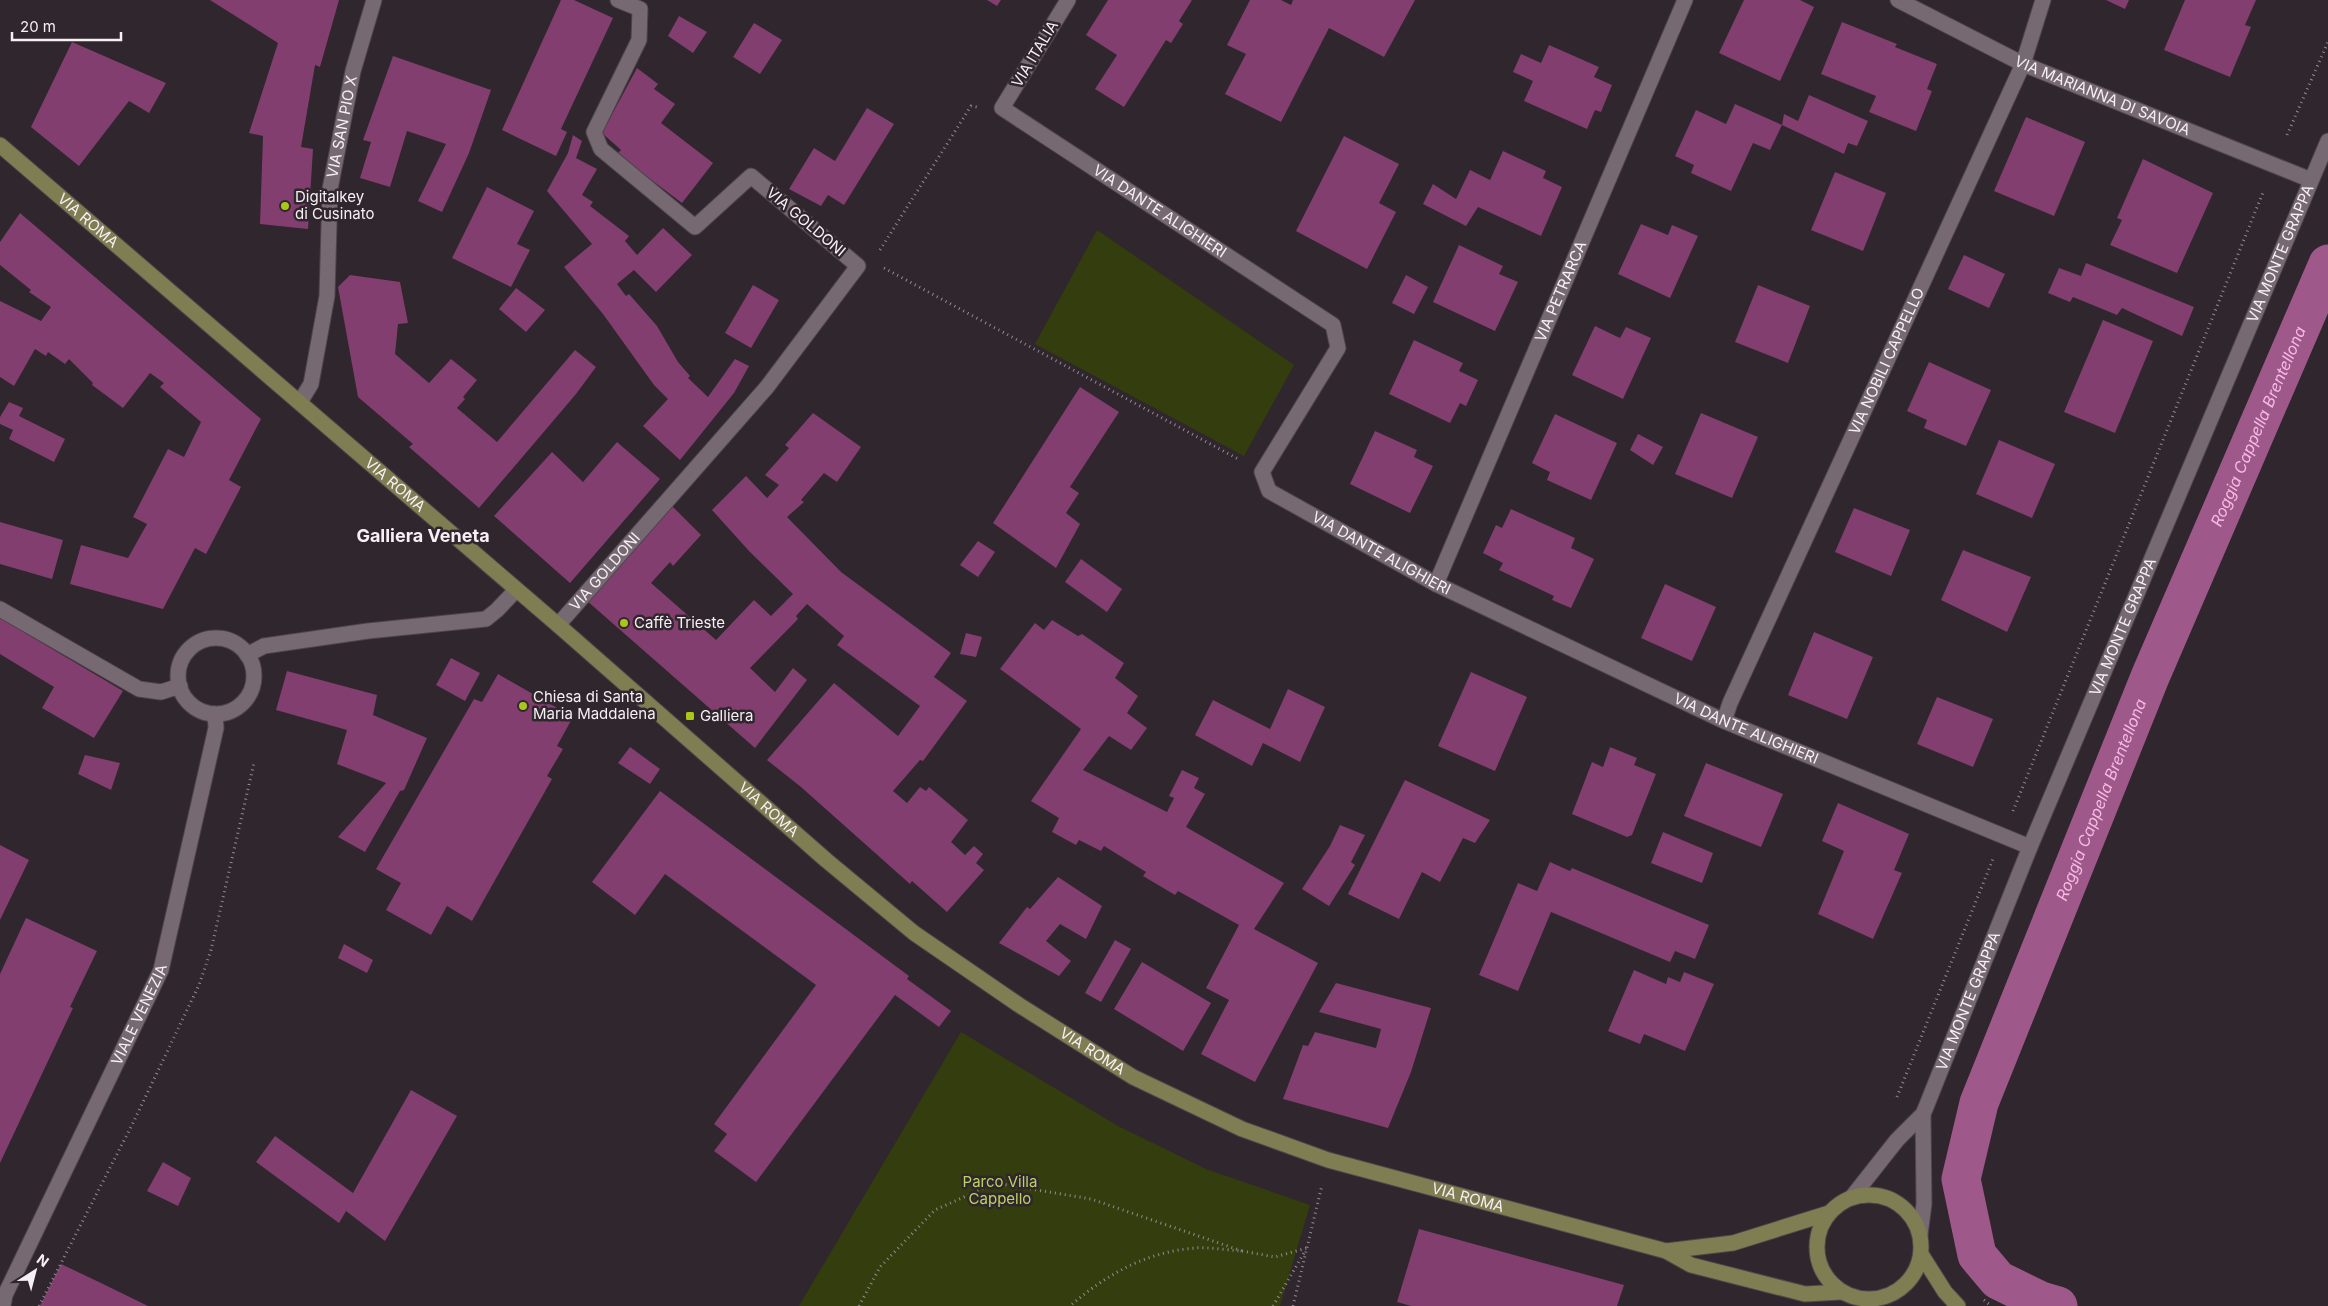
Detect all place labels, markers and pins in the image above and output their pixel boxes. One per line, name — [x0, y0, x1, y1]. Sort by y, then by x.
place label: Digitalkey di Cusinato — [295, 187, 374, 223]
marker: Digitalkey di Cusinato — [279, 200, 291, 212]
place label: Caffè Trieste — [634, 613, 725, 632]
marker: Caffè Trieste — [618, 617, 630, 629]
place label: Chiesa di Santa Maria Maddalena — [533, 687, 656, 723]
marker: Chiesa di Santa Maria Maddalena — [517, 700, 529, 712]
place label: Galliera — [700, 706, 753, 725]
marker: Galliera — [684, 710, 696, 722]

